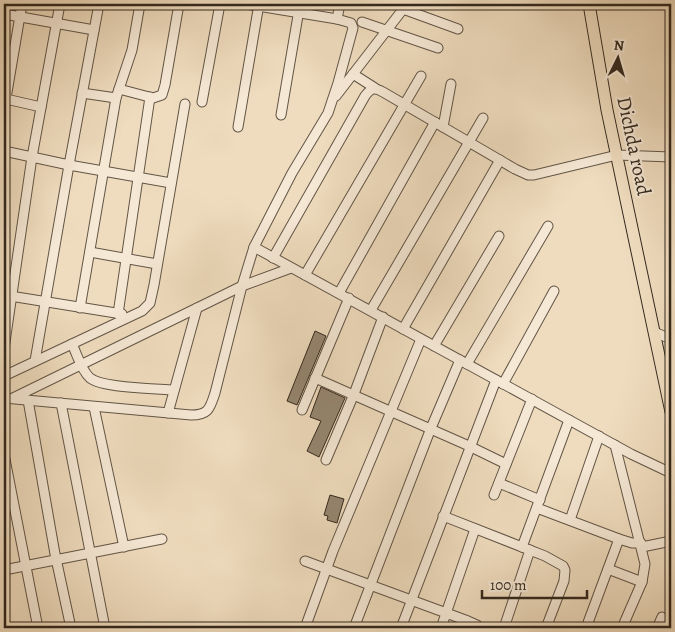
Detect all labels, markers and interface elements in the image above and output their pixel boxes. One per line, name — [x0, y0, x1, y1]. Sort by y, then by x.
north arrow — [592, 32, 642, 82]
text: N — [613, 36, 625, 55]
street label: Dichda road — [610, 94, 658, 198]
scale bar — [482, 567, 588, 599]
text: 100 m — [490, 575, 527, 595]

